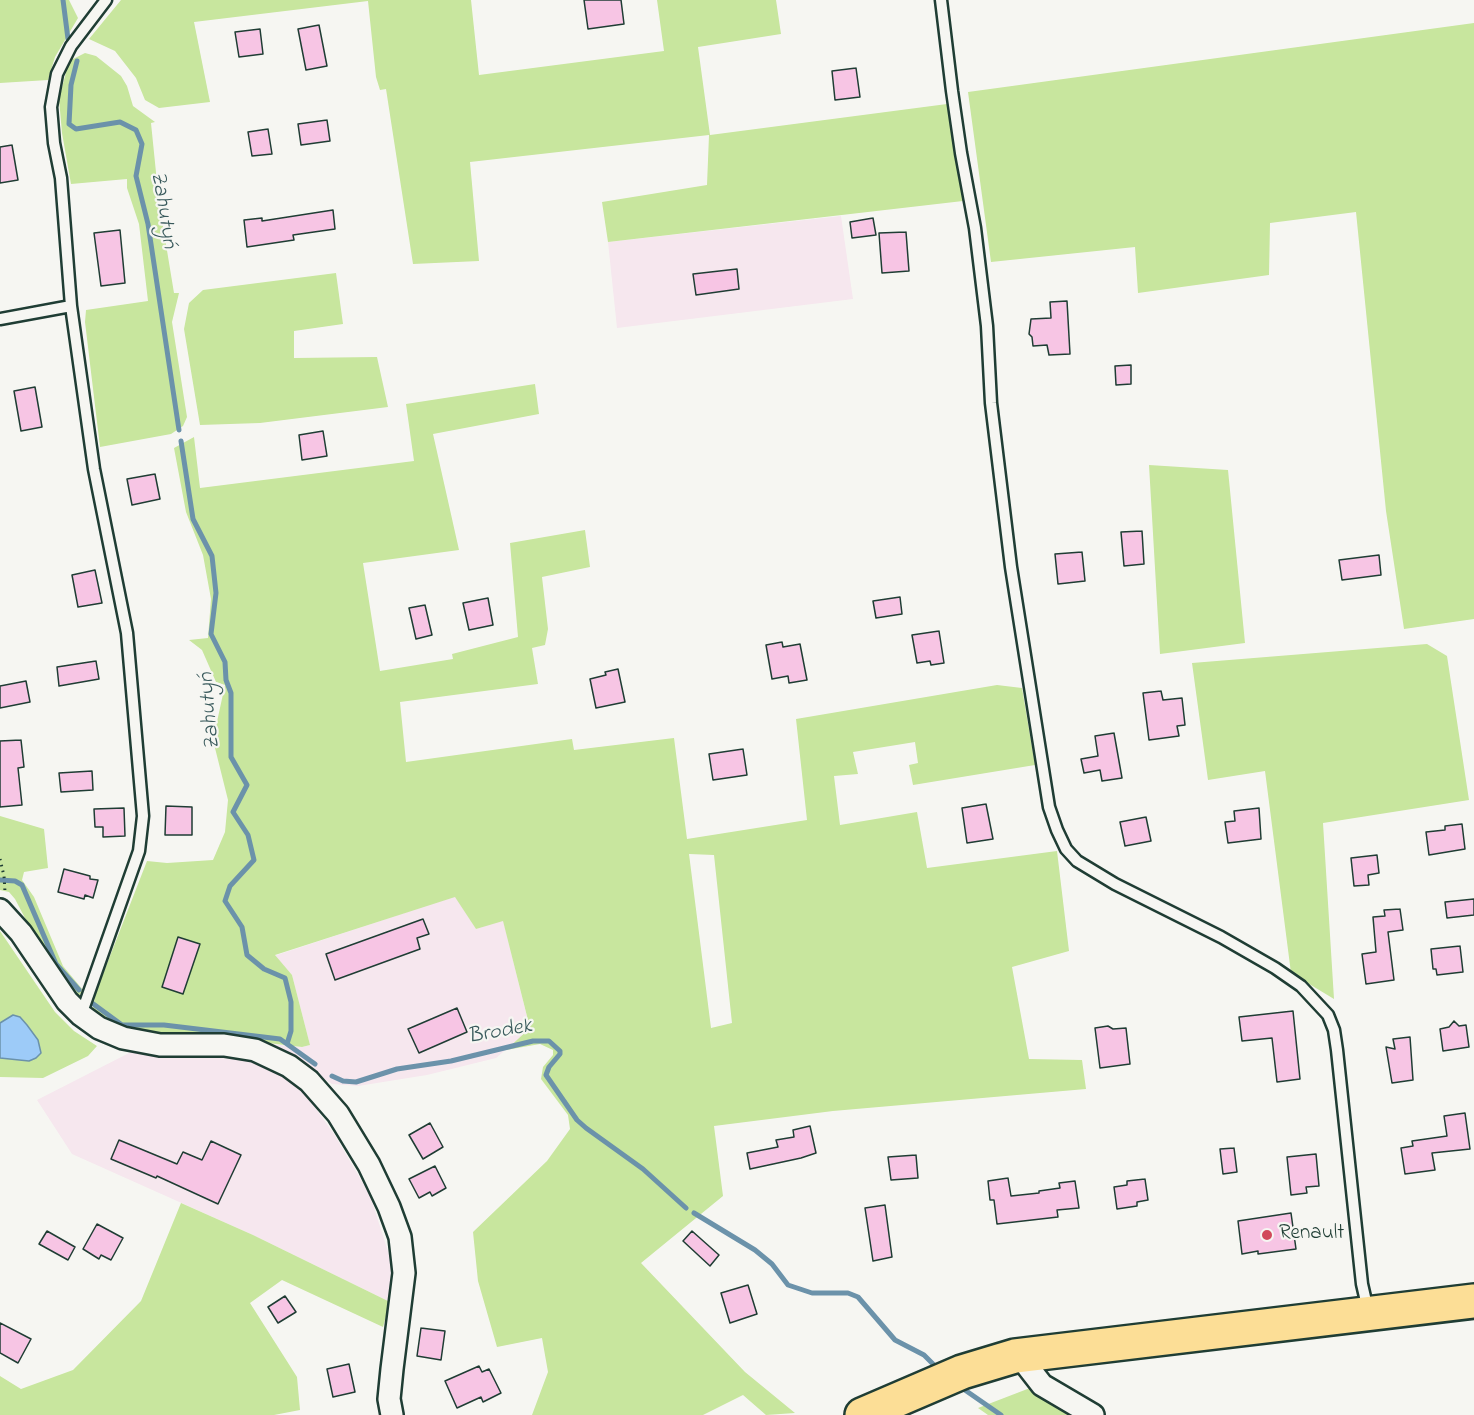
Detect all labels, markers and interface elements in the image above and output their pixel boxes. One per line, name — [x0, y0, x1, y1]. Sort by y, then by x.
water label: Zahutyń — [143, 170, 181, 250]
water label: Zahutyń — [194, 671, 228, 751]
water label: Brodek — [466, 1014, 534, 1052]
place label: Renault — [1279, 1222, 1344, 1248]
marker: Renault — [1260, 1228, 1274, 1242]

